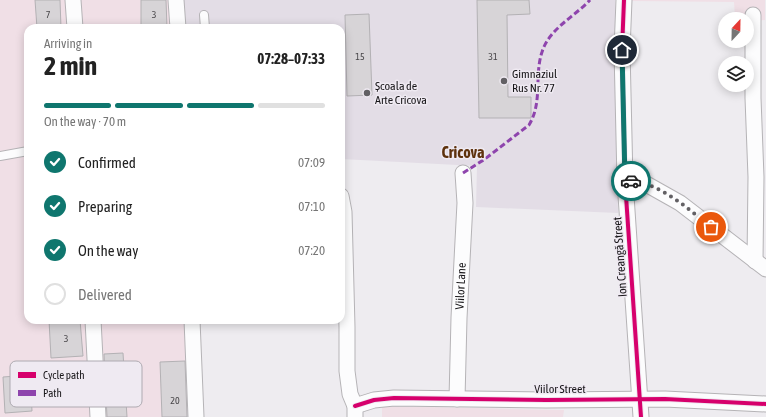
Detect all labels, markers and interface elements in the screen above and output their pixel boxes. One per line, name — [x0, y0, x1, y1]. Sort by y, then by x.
house number: 7 — [46, 9, 51, 20]
house number: 3 — [152, 9, 157, 20]
north arrow — [718, 12, 754, 48]
map controls — [718, 12, 754, 92]
pin — [605, 33, 639, 67]
text: Arriving in — [44, 36, 92, 51]
icon: home — [611, 39, 633, 61]
text: 07:28–07:33 — [257, 50, 325, 67]
text: 2 min — [44, 51, 97, 81]
house number: 15 — [355, 51, 365, 62]
house number: 31 — [488, 51, 498, 62]
button: layers — [718, 56, 754, 92]
place label: Gimnaziul Rus Nr. 77 — [512, 67, 558, 95]
marker: Gimnaziul Rus Nr. 77 — [499, 76, 509, 86]
place label: Școala de Arte Cricova — [375, 79, 427, 107]
marker: Școala de Arte Cricova — [362, 88, 372, 98]
text: On the way · 70 m — [44, 114, 126, 129]
district label: Cricova — [442, 143, 484, 161]
icon: check — [44, 151, 66, 173]
text: Confirmed — [78, 154, 136, 171]
text: 07:09 — [298, 155, 325, 170]
courier — [611, 161, 651, 201]
icon: car — [620, 170, 642, 192]
icon: check — [44, 195, 66, 217]
text: Preparing — [78, 198, 132, 215]
text: 07:10 — [298, 199, 325, 214]
pin — [694, 210, 728, 244]
street label: Ion Creangă Street — [610, 216, 630, 298]
icon: bag — [700, 216, 722, 238]
icon: check — [44, 239, 66, 261]
text: On the way — [78, 242, 139, 259]
text: 07:20 — [298, 243, 325, 258]
street label: Viilor Lane — [452, 262, 469, 310]
text: Delivered — [78, 286, 132, 303]
house number: 3 — [64, 333, 69, 344]
legend — [10, 361, 142, 407]
text: Cycle path — [43, 369, 85, 381]
street label: Viilor Street — [534, 382, 586, 396]
text: Path — [43, 387, 62, 399]
house number: 20 — [170, 395, 180, 406]

